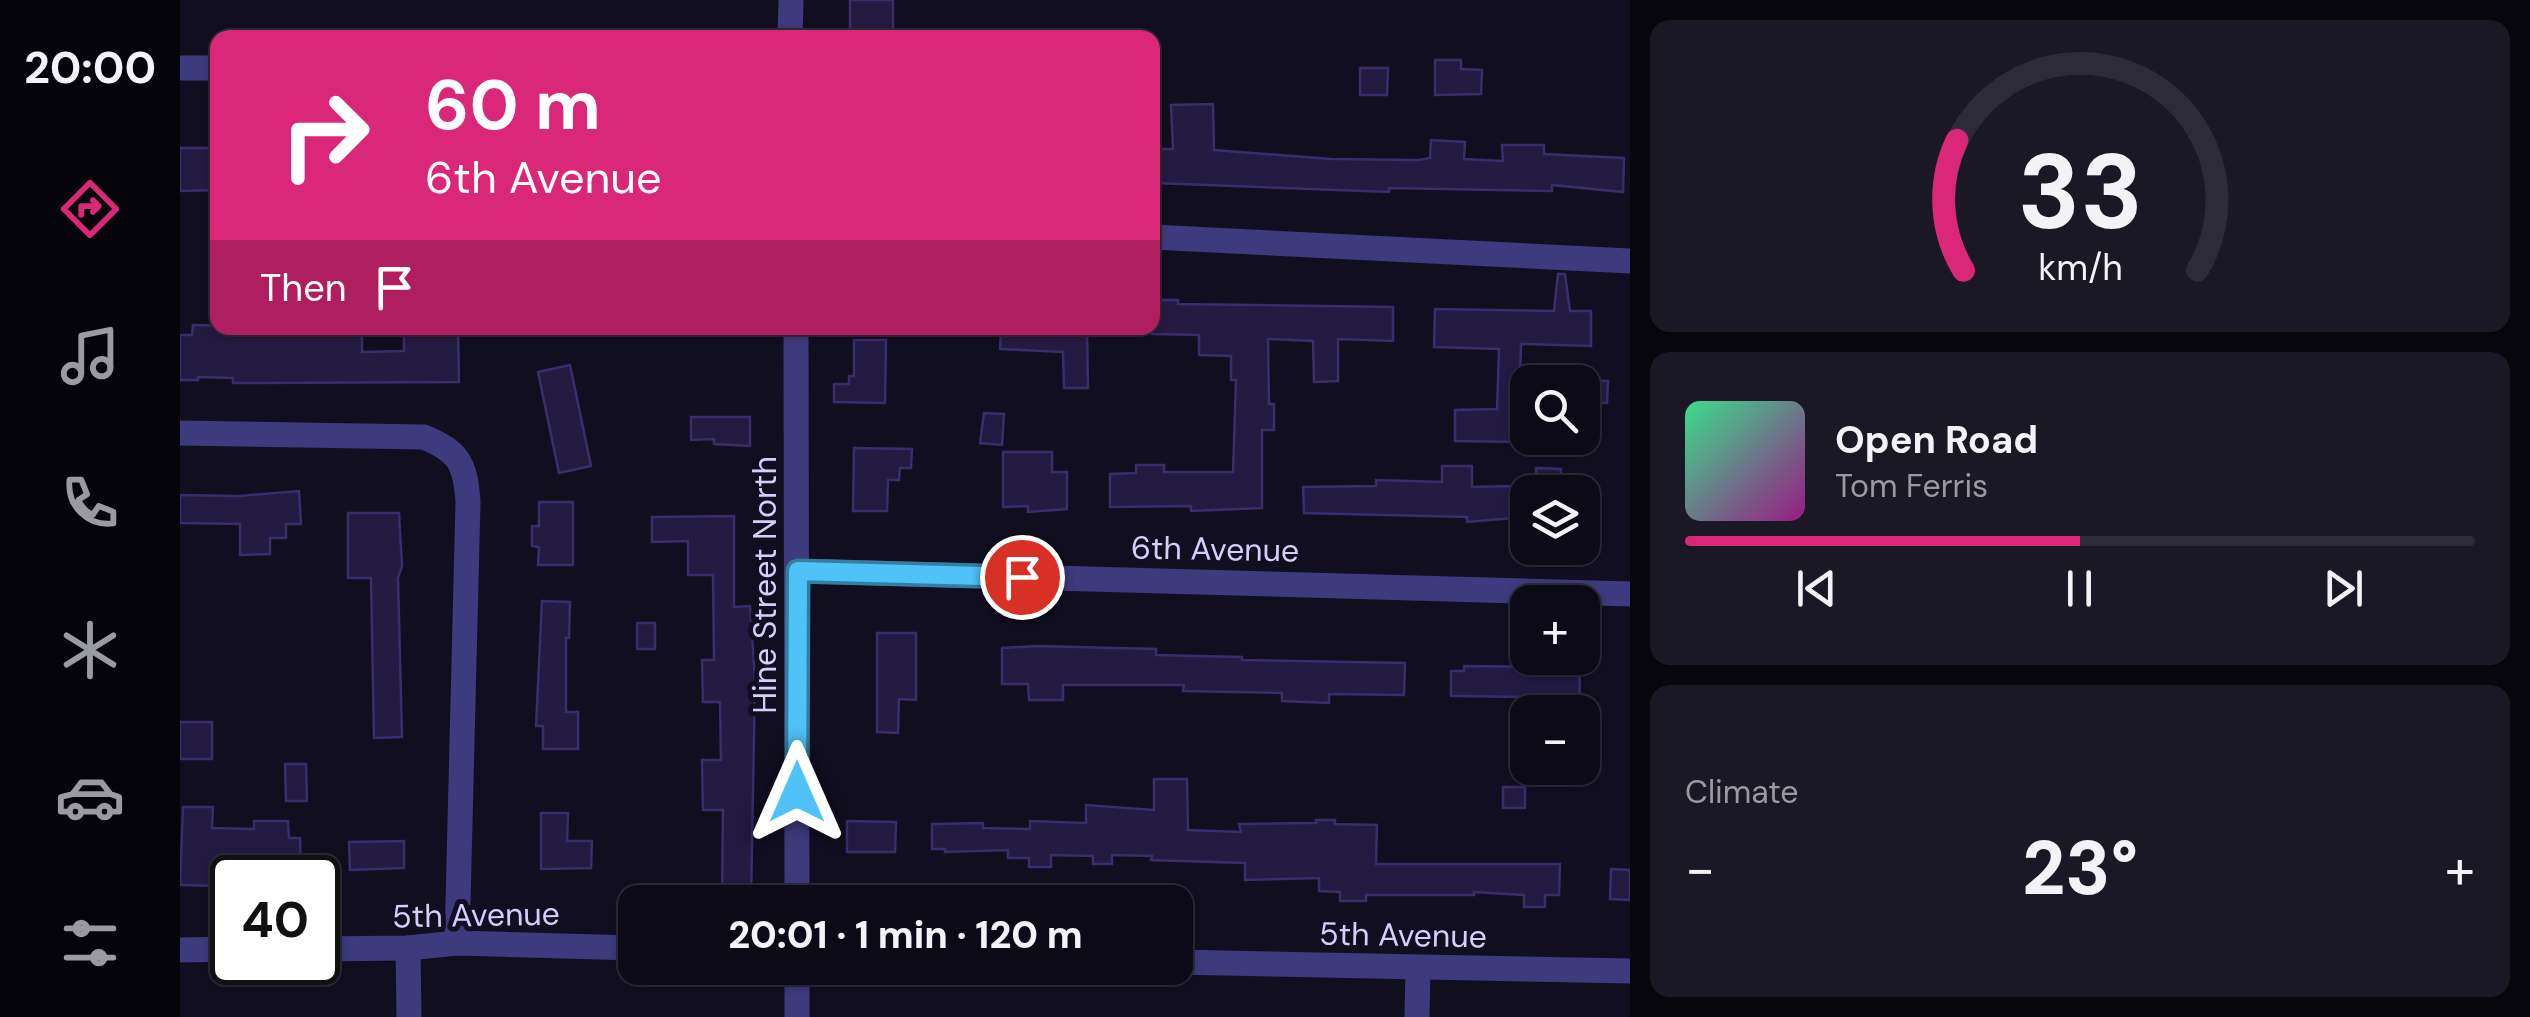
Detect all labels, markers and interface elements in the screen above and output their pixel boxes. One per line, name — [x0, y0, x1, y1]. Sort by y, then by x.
text: 20:00 — [24, 38, 156, 97]
text: 60 m — [425, 60, 601, 151]
icon: right — [260, 70, 390, 200]
text: 33 — [2017, 125, 2143, 260]
text: 6th Avenue — [425, 148, 662, 207]
icon: directions — [55, 174, 125, 244]
text: km/h — [2038, 245, 2122, 291]
icon: arrive — [367, 260, 422, 315]
text: Then — [260, 263, 347, 313]
icon: music — [55, 321, 125, 391]
map controls — [1510, 365, 1600, 785]
button: search — [1510, 365, 1600, 455]
text: Open Road — [1835, 415, 2038, 465]
street label: Hine Street North — [744, 456, 786, 714]
text: Tom Ferris — [1835, 465, 1988, 507]
icon: phone — [55, 468, 125, 538]
button: layers — [1510, 475, 1600, 565]
street label: 6th Avenue — [1130, 527, 1300, 571]
pin — [980, 535, 1065, 620]
icon: arrive — [995, 550, 1050, 605]
icon: previous — [1789, 561, 1844, 616]
icon: pause — [2052, 561, 2107, 616]
icon: next — [2316, 561, 2371, 616]
button: + — [1510, 585, 1600, 675]
icon: climate — [55, 615, 125, 685]
button: − — [1510, 695, 1600, 785]
position arrow — [745, 740, 849, 844]
icon: car — [55, 762, 125, 832]
text: Climate — [1685, 771, 1799, 813]
text: 23° — [2022, 820, 2138, 917]
text: − — [1685, 833, 1715, 905]
text: + — [2445, 833, 2475, 905]
speed limit sign: 40 — [210, 855, 340, 985]
street label: 5th Avenue — [392, 893, 560, 937]
icon: filters — [55, 908, 125, 978]
text: 20:01 · 1 min · 120 m — [728, 910, 1083, 960]
street label: 5th Avenue — [1319, 913, 1487, 957]

